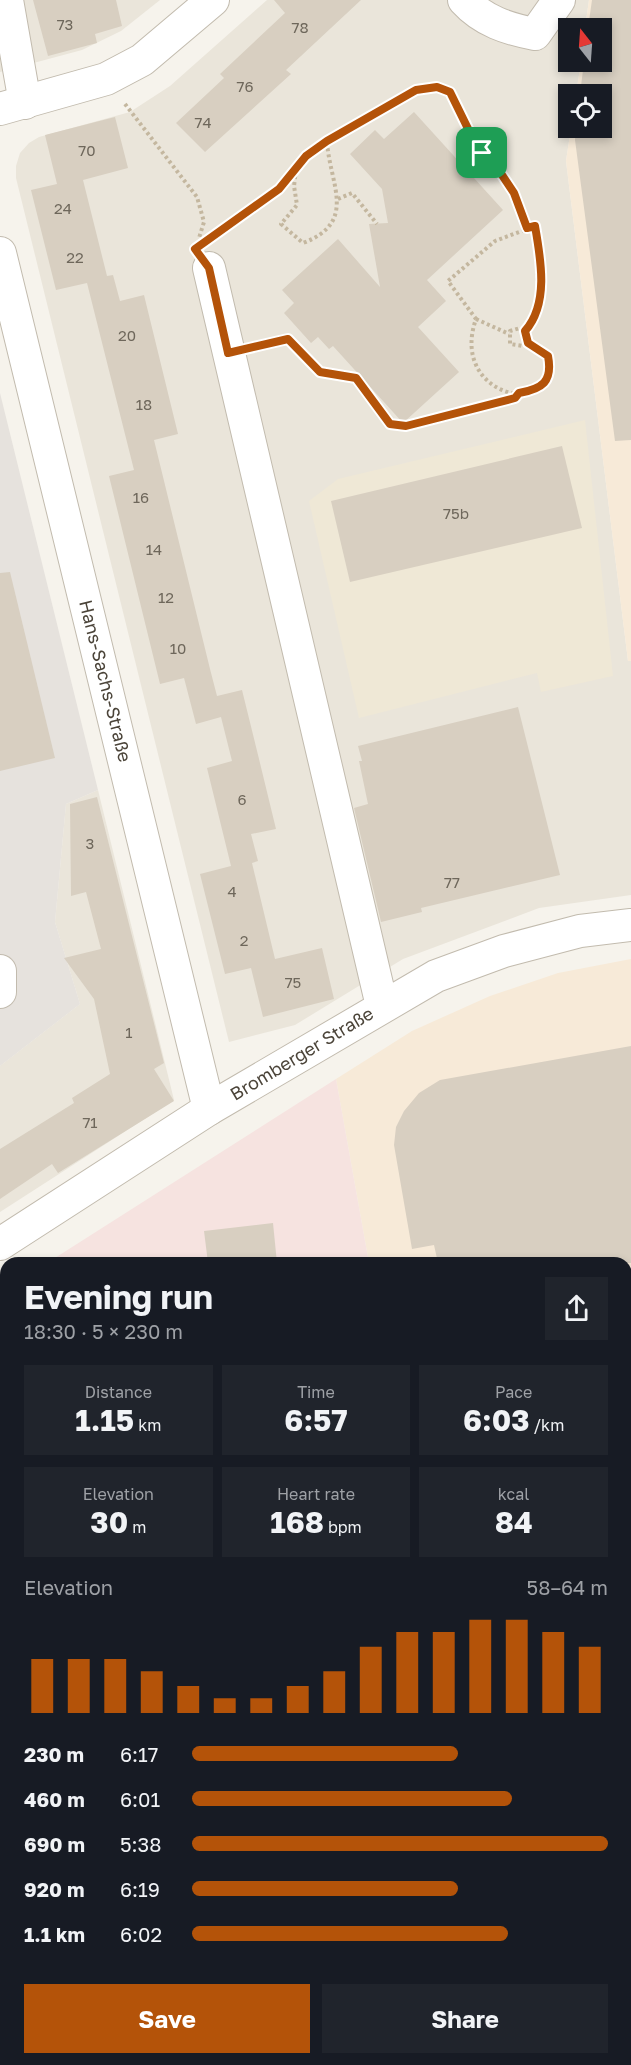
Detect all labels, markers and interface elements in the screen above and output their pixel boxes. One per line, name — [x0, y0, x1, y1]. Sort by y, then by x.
house number: 73 — [57, 15, 73, 33]
house number: 78 — [291, 18, 309, 36]
north arrow — [558, 18, 612, 72]
map controls — [558, 18, 612, 138]
house number: 76 — [236, 77, 254, 95]
button: locate — [558, 84, 612, 138]
house number: 74 — [194, 113, 212, 131]
pin — [456, 127, 507, 178]
icon: arrive — [465, 136, 498, 169]
house number: 70 — [78, 141, 96, 159]
house number: 24 — [54, 199, 72, 217]
house number: 22 — [66, 248, 84, 266]
house number: 20 — [118, 326, 136, 344]
house number: 18 — [136, 395, 152, 413]
house number: 16 — [133, 488, 149, 506]
house number: 75b — [443, 504, 469, 522]
house number: 14 — [146, 540, 162, 558]
house number: 12 — [158, 588, 174, 606]
street label: Hans-Sachs-Straße — [75, 597, 137, 764]
house number: 10 — [170, 639, 186, 657]
house number: 6 — [237, 790, 247, 808]
house number: 3 — [86, 834, 94, 852]
house number: 77 — [444, 873, 460, 891]
house number: 4 — [227, 882, 237, 900]
house number: 2 — [240, 931, 248, 949]
house number: 75 — [285, 973, 301, 991]
street label: Bromberger Straße — [226, 1002, 377, 1105]
house number: 1 — [125, 1023, 133, 1041]
house number: 71 — [82, 1113, 98, 1131]
text: Evening run — [24, 1277, 213, 1316]
button: share — [545, 1277, 608, 1340]
text: 18:30 · 5 × 230 m — [24, 1319, 183, 1343]
text: Distance — [85, 1382, 152, 1402]
text: Time — [297, 1382, 335, 1402]
text: Pace — [495, 1382, 532, 1402]
text: 1.15 — [75, 1402, 134, 1438]
text: 6:57 — [284, 1402, 348, 1438]
text: 6:03 — [463, 1402, 529, 1438]
text: km — [134, 1415, 161, 1435]
text: /km — [529, 1415, 564, 1435]
text: Elevation — [83, 1484, 154, 1504]
text: Heart rate — [277, 1484, 355, 1504]
text: kcal — [498, 1484, 529, 1504]
text: 30 — [90, 1504, 128, 1540]
text: 168 — [270, 1504, 324, 1540]
text: 84 — [495, 1504, 533, 1540]
text: m — [128, 1517, 146, 1537]
text: bpm — [324, 1517, 362, 1537]
text: Elevation — [24, 1575, 113, 1599]
text: 58–64 m — [527, 1575, 608, 1599]
text: 230 m — [24, 1742, 84, 1766]
text: 6:17 — [120, 1742, 158, 1766]
text: 460 m — [24, 1787, 85, 1811]
text: 6:01 — [120, 1787, 160, 1811]
text: 690 m — [24, 1832, 85, 1856]
text: 5:38 — [120, 1832, 162, 1856]
text: 920 m — [24, 1877, 84, 1901]
text: 6:19 — [120, 1877, 160, 1901]
text: 1.1 km — [24, 1922, 85, 1946]
text: 6:02 — [120, 1922, 162, 1946]
button: Save — [24, 1984, 310, 2053]
button: Share — [322, 1984, 608, 2053]

